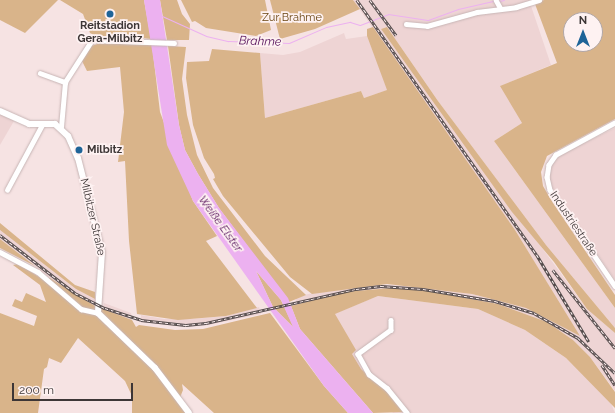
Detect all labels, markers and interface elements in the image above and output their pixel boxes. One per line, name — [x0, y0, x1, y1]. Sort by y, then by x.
marker: Reitstadion Gera-Milbitz — [105, 9, 115, 19]
park label: Zur Brahme — [262, 11, 322, 25]
north arrow — [563, 12, 603, 52]
text: N — [579, 14, 587, 27]
place label: Reitstadion Gera-Milbitz — [78, 20, 142, 46]
water label: Brahme — [239, 34, 281, 50]
place label: Milbitz — [87, 143, 122, 157]
marker: Milbitz — [74, 145, 84, 155]
street label: Milbitzer Straße — [77, 177, 107, 257]
street label: Industriestraße — [546, 189, 600, 259]
water label: Weiße Elster — [195, 193, 245, 255]
scale bar — [14, 375, 135, 401]
text: 200 m — [19, 383, 54, 397]

